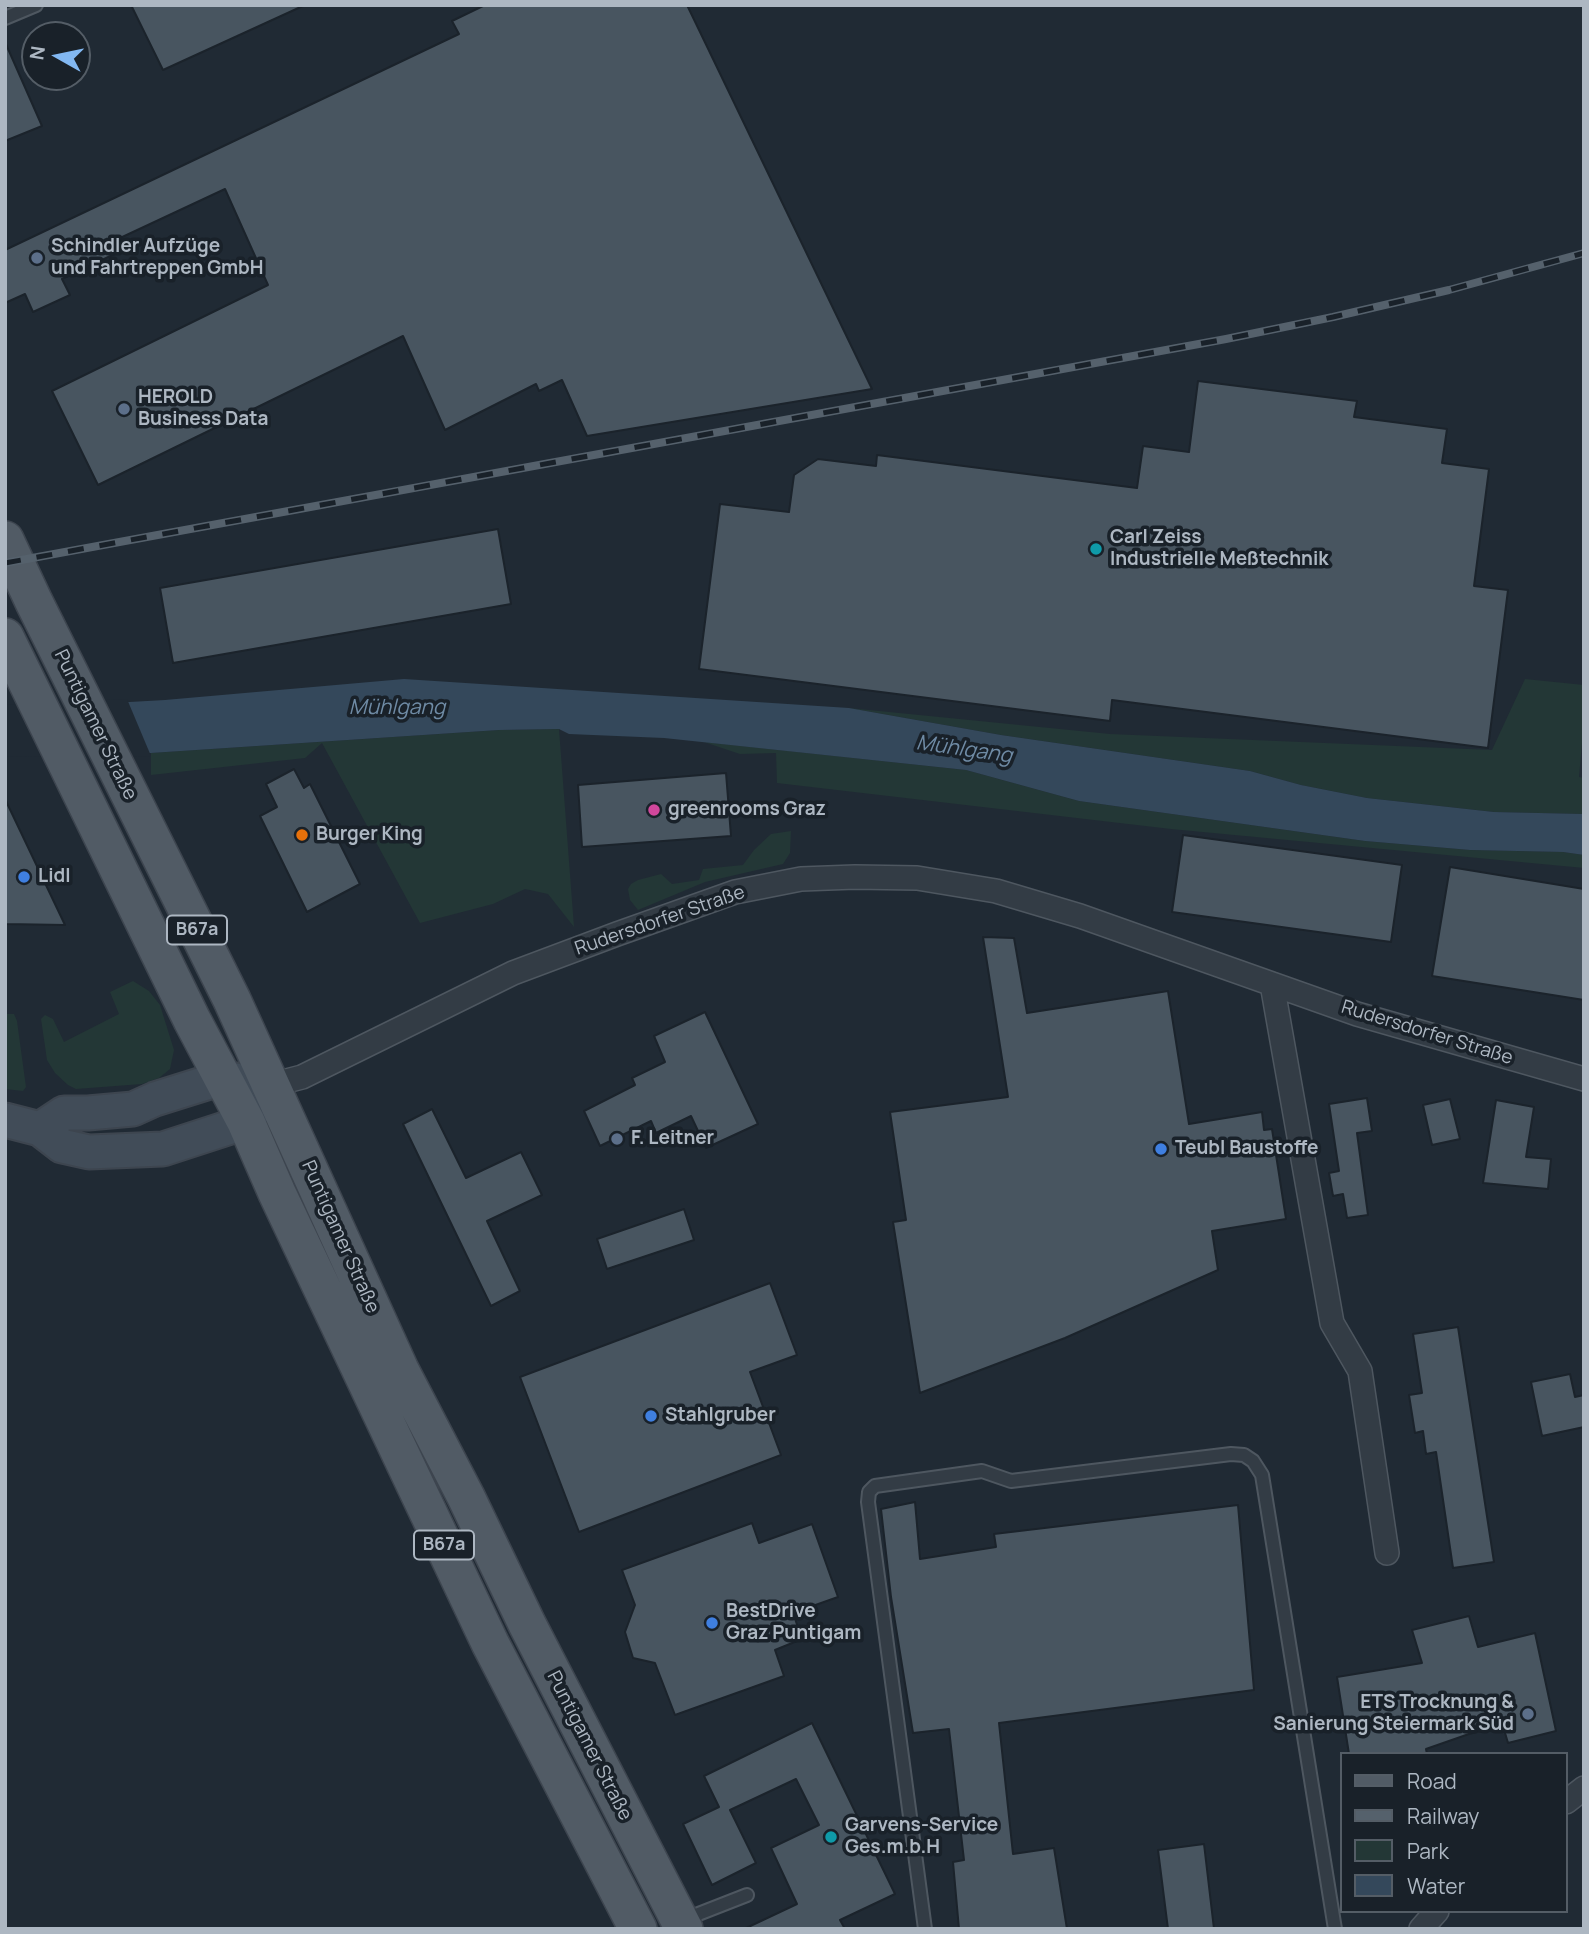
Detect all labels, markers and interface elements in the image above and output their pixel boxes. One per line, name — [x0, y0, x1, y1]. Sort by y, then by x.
north arrow — [21, 21, 91, 91]
text: N — [23, 44, 51, 62]
place label: Schindler Aufzüge und Fahrtreppen GmbH — [51, 236, 264, 280]
marker: Schindler Aufzüge und Fahrtreppen GmbH — [29, 250, 45, 266]
place label: HEROLD Business Data — [138, 387, 268, 431]
marker: HEROLD Business Data — [116, 401, 132, 417]
place label: Carl Zeiss Industrielle Meßtechnik — [1110, 527, 1329, 571]
marker: Carl Zeiss Industrielle Meßtechnik — [1088, 541, 1104, 557]
street label: Puntigamer Straße — [49, 646, 141, 804]
water label: Mühlgang — [349, 695, 445, 721]
water label: Mühlgang — [914, 731, 1014, 769]
place label: greenrooms Graz — [668, 799, 826, 821]
marker: greenrooms Graz — [646, 802, 662, 818]
place label: Burger King — [316, 824, 423, 846]
marker: Burger King — [294, 827, 310, 843]
place label: Lidl — [38, 866, 71, 888]
marker: Lidl — [16, 869, 32, 885]
street label: Rudersdorfer Straße — [572, 881, 748, 961]
road number: B67a — [167, 916, 227, 945]
street label: Rudersdorfer Straße — [1338, 996, 1516, 1070]
place label: F. Leitner — [631, 1128, 714, 1150]
marker: F. Leitner — [609, 1131, 625, 1147]
place label: Teubl Baustoffe — [1175, 1138, 1318, 1160]
marker: Teubl Baustoffe — [1153, 1141, 1169, 1157]
street label: Puntigamer Straße — [296, 1157, 384, 1317]
place label: Stahlgruber — [665, 1405, 776, 1427]
marker: Stahlgruber — [643, 1408, 659, 1424]
road number: B67a — [414, 1530, 474, 1560]
place label: BestDrive Graz Puntigam — [726, 1601, 861, 1645]
marker: BestDrive Graz Puntigam — [704, 1615, 720, 1631]
street label: Puntigamer Straße — [541, 1668, 637, 1824]
place label: ETS Trocknung & Sanierung Steiermark Süd — [1273, 1692, 1514, 1736]
marker: ETS Trocknung & Sanierung Steiermark Süd — [1520, 1706, 1536, 1722]
legend — [1340, 1752, 1568, 1913]
text: Road — [1407, 1767, 1457, 1795]
text: Railway — [1407, 1802, 1479, 1830]
place label: Garvens-Service Ges.m.b.H — [845, 1815, 998, 1859]
marker: Garvens-Service Ges.m.b.H — [823, 1829, 839, 1845]
text: Park — [1407, 1837, 1449, 1865]
text: Water — [1407, 1872, 1465, 1900]

